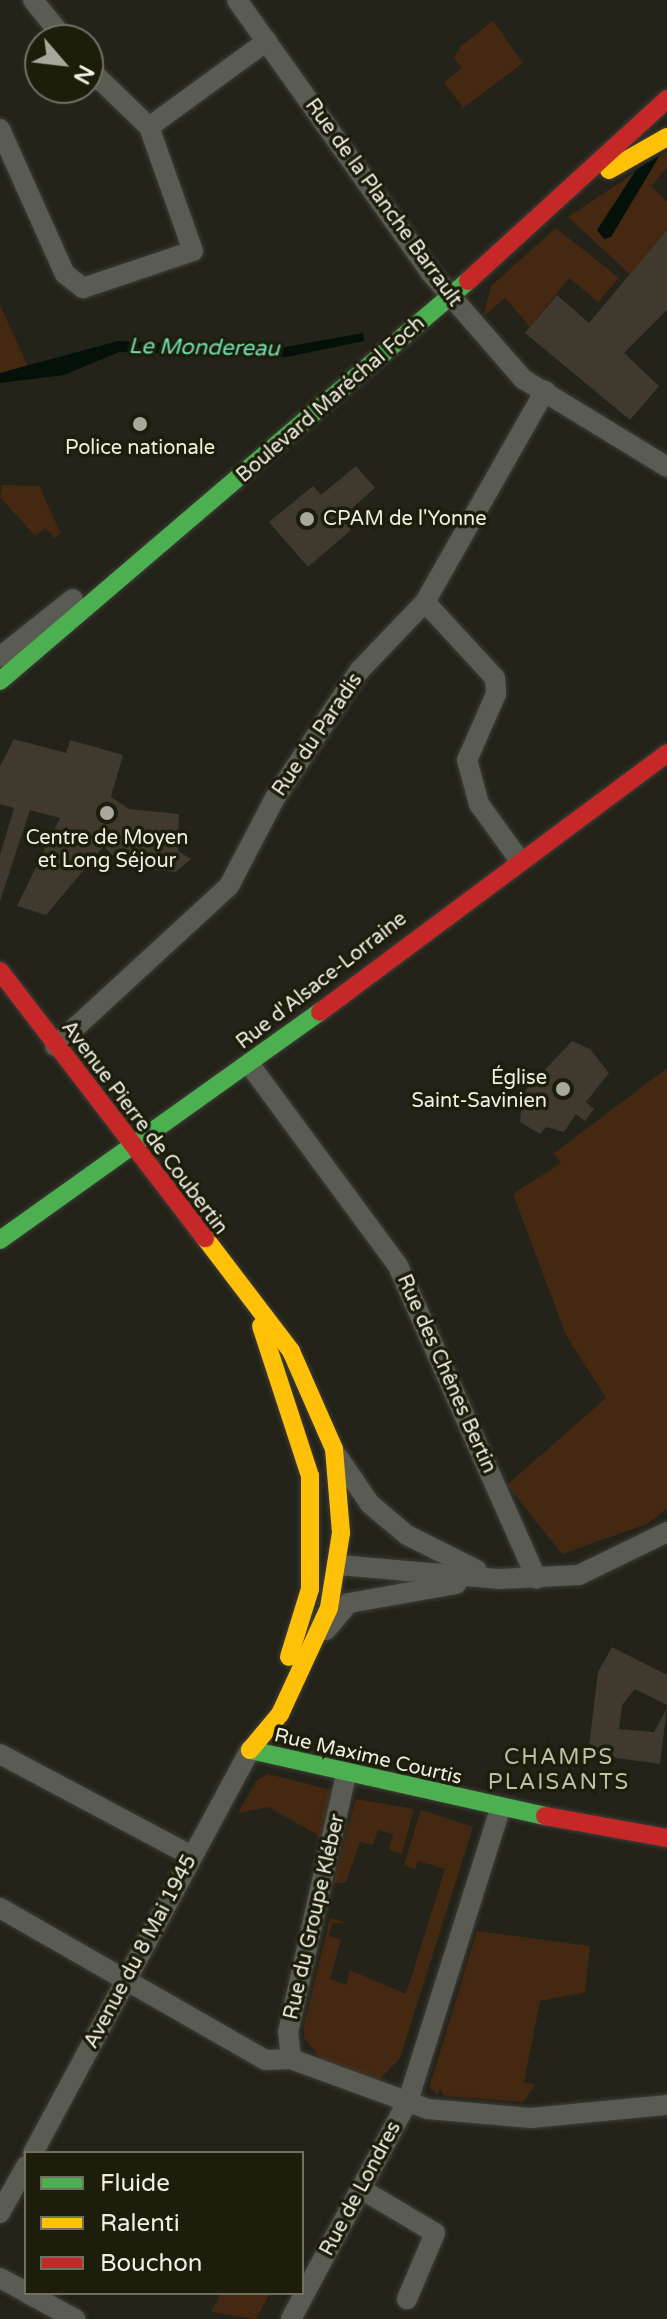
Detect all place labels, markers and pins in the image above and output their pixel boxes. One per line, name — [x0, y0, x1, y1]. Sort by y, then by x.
marker: Police nationale — [131, 415, 149, 433]
place label: Police nationale — [65, 436, 215, 460]
place label: CPAM de l'Yonne — [323, 507, 487, 531]
marker: CPAM de l'Yonne — [298, 510, 316, 528]
marker: Centre de Moyen et Long Séjour — [98, 804, 116, 822]
place label: Centre de Moyen et Long Séjour — [26, 826, 188, 873]
place label: Église Saint-Savinien — [411, 1066, 547, 1113]
marker: Église Saint-Savinien — [554, 1080, 572, 1098]

